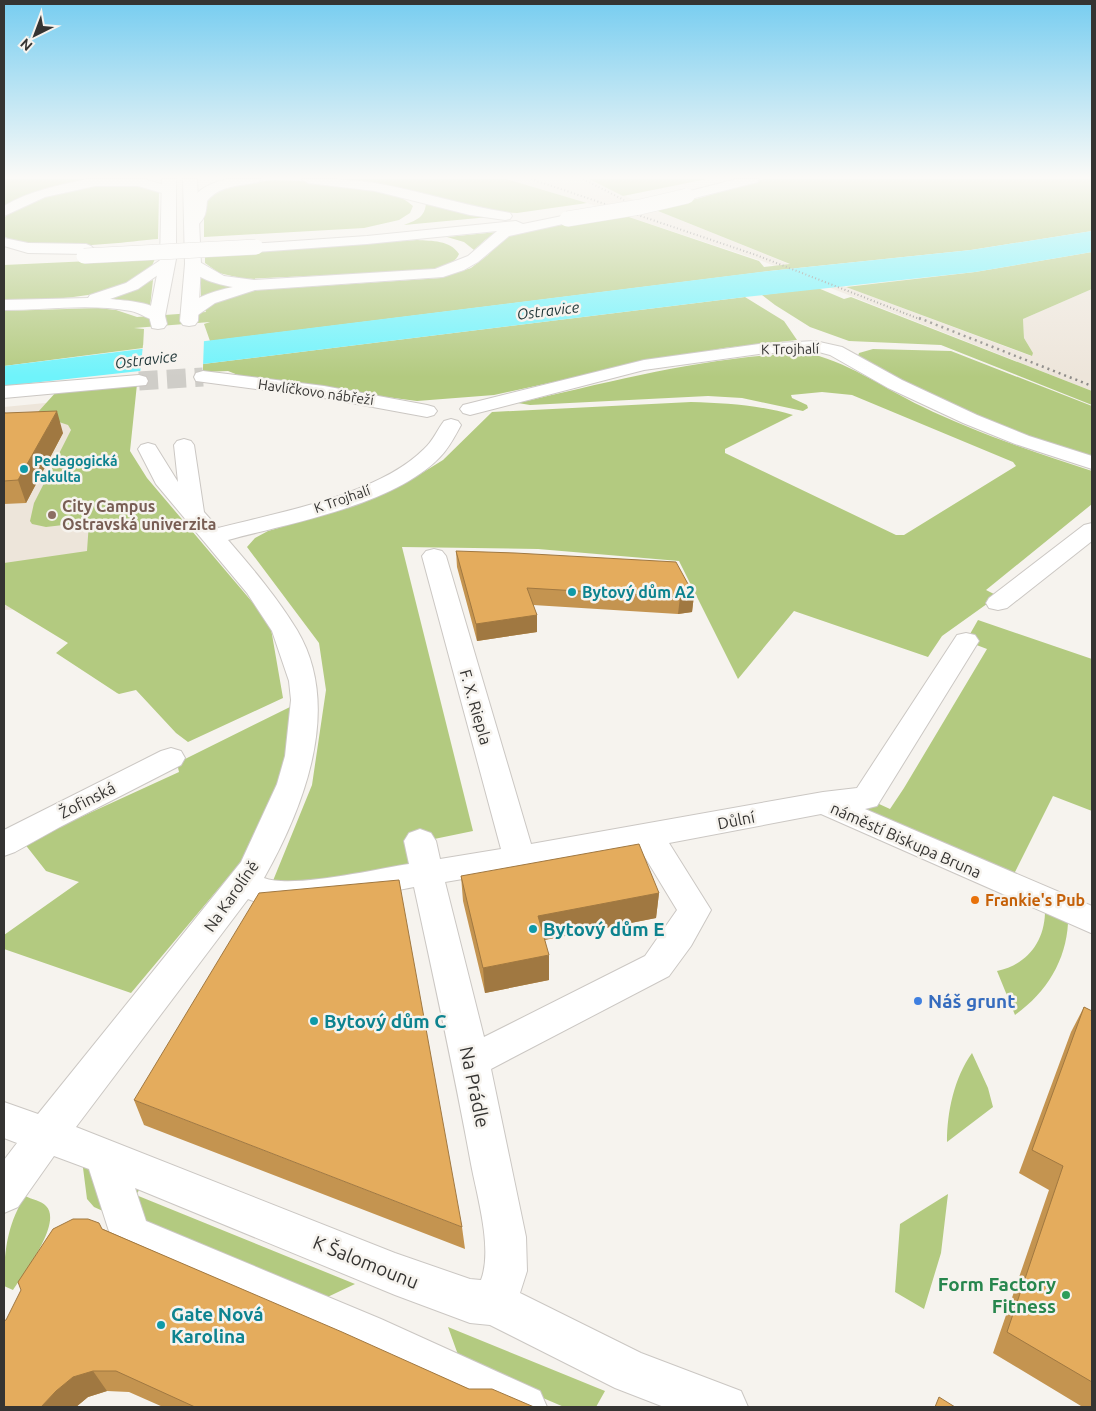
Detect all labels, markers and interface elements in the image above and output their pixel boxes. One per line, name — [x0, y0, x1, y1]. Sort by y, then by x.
north arrow — [10, 10, 60, 60]
text: N — [17, 35, 36, 54]
water label: Ostravice — [516, 298, 580, 323]
street label: K Trojhalí — [761, 340, 820, 358]
water label: Ostravice — [114, 347, 178, 372]
street label: Havlíčkovo nábřeží — [257, 376, 376, 408]
place label: Pedagogická fakulta — [34, 453, 118, 485]
marker: Pedagogická fakulta — [18, 463, 30, 475]
street label: K Trojhalí — [312, 482, 373, 516]
place label: City Campus Ostravská univerzita — [62, 497, 216, 533]
marker: City Campus Ostravská univerzita — [46, 509, 58, 521]
place label: Bytový dům A2 — [582, 583, 695, 601]
marker: Bytový dům A2 — [566, 586, 578, 598]
street label: F. X. Riepla — [457, 667, 495, 747]
street label: Žofinská — [55, 777, 118, 822]
street label: náměstí Biskupa Bruna — [828, 799, 984, 881]
street label: Důlní — [716, 807, 757, 832]
street label: Na Karolíně — [200, 857, 262, 935]
place label: Frankie's Pub — [985, 891, 1085, 909]
marker: Frankie's Pub — [969, 894, 981, 906]
place label: Bytový dům E — [543, 918, 664, 940]
marker: Bytový dům E — [527, 923, 539, 935]
place label: Náš grunt — [928, 990, 1015, 1012]
marker: Náš grunt — [912, 995, 924, 1007]
place label: Bytový dům C — [324, 1010, 446, 1032]
marker: Bytový dům C — [308, 1015, 320, 1027]
street label: Na Prádle — [456, 1044, 494, 1130]
street label: K Šalomounu — [310, 1231, 422, 1293]
place label: Form Factory Fitness — [938, 1273, 1056, 1317]
marker: Form Factory Fitness — [1060, 1289, 1072, 1301]
place label: Gate Nová Karolina — [171, 1303, 264, 1347]
marker: Gate Nová Karolina — [155, 1319, 167, 1331]

